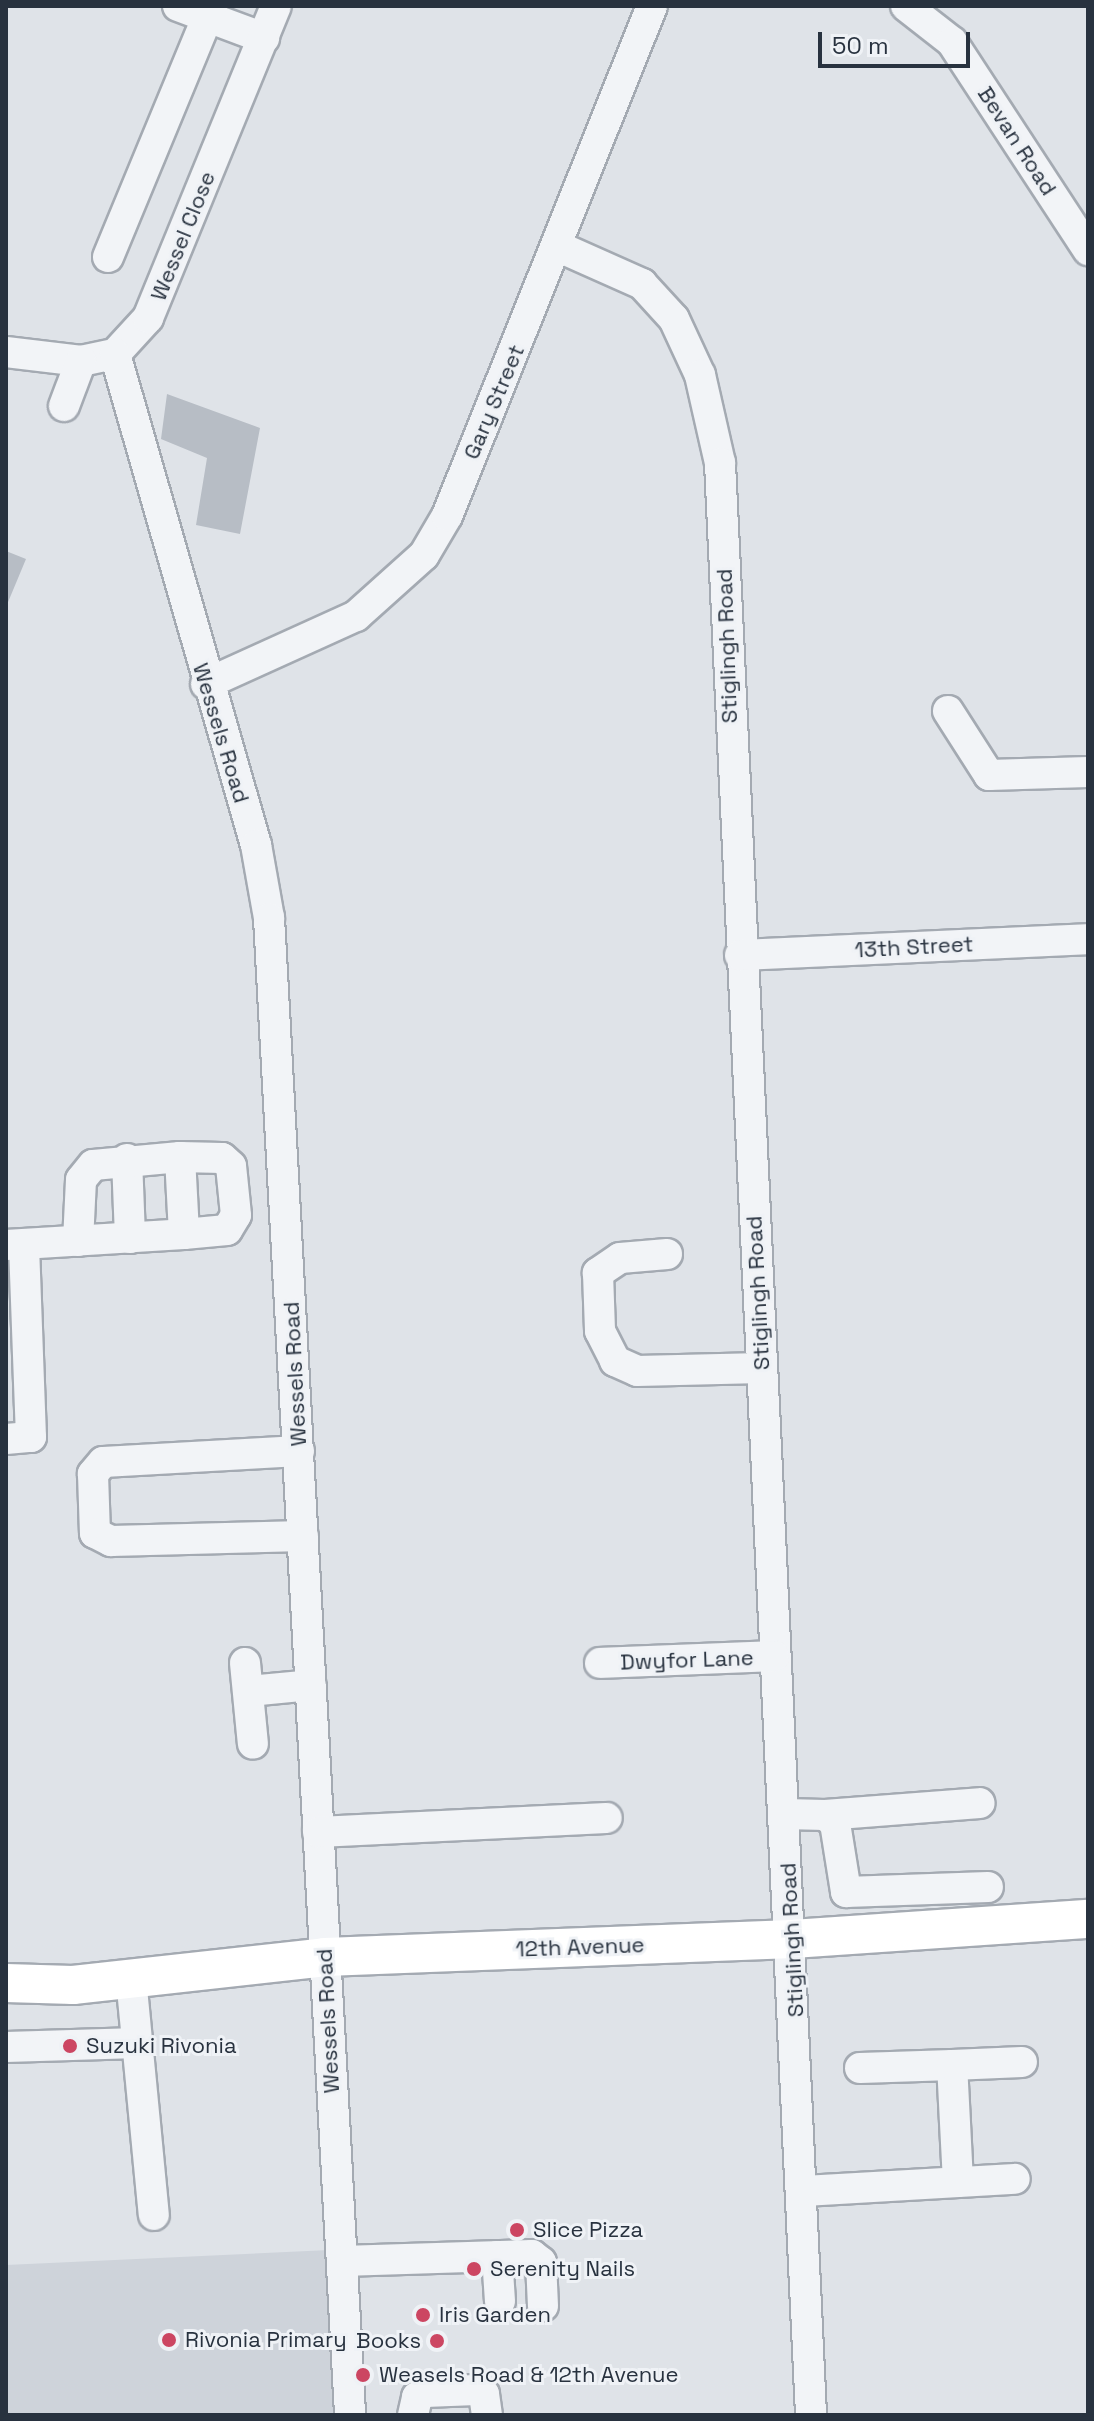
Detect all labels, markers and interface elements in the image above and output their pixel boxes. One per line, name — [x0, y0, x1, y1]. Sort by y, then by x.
scale bar — [822, 16, 974, 66]
text: 50 m — [832, 30, 889, 61]
street label: Bevan Road — [972, 82, 1062, 200]
street label: Wessel Close — [145, 168, 221, 304]
street label: Gary Street — [458, 341, 530, 463]
street label: Stiglingh Road — [711, 568, 743, 724]
street label: Wessels Road — [187, 660, 255, 806]
street label: 13th Street — [854, 931, 974, 963]
street label: Stiglingh Road — [741, 1215, 775, 1371]
street label: Wessels Road — [278, 1301, 312, 1447]
street label: Dwyfor Lane — [620, 1644, 754, 1676]
street label: Stiglingh Road — [775, 1862, 809, 2018]
street label: 12th Avenue — [515, 1932, 645, 1962]
street label: Wessels Road — [311, 1948, 345, 2094]
place label: Suzuki Rivonia — [86, 2033, 237, 2059]
marker: Suzuki Rivonia — [61, 2037, 79, 2055]
place label: Slice Pizza — [533, 2217, 643, 2243]
marker: Slice Pizza — [508, 2221, 526, 2239]
place label: Serenity Nails — [490, 2256, 635, 2282]
marker: Serenity Nails — [465, 2260, 483, 2278]
place label: Iris Garden — [439, 2302, 551, 2328]
marker: Iris Garden — [414, 2306, 432, 2324]
place label: Rivonia Primary — [185, 2327, 347, 2353]
place label: Books — [356, 2328, 421, 2354]
marker: Rivonia Primary — [160, 2331, 178, 2349]
marker: Books — [428, 2332, 446, 2350]
place label: Weasels Road & 12th Avenue — [379, 2362, 679, 2388]
marker: Weasels Road & 12th Avenue — [354, 2366, 372, 2384]

